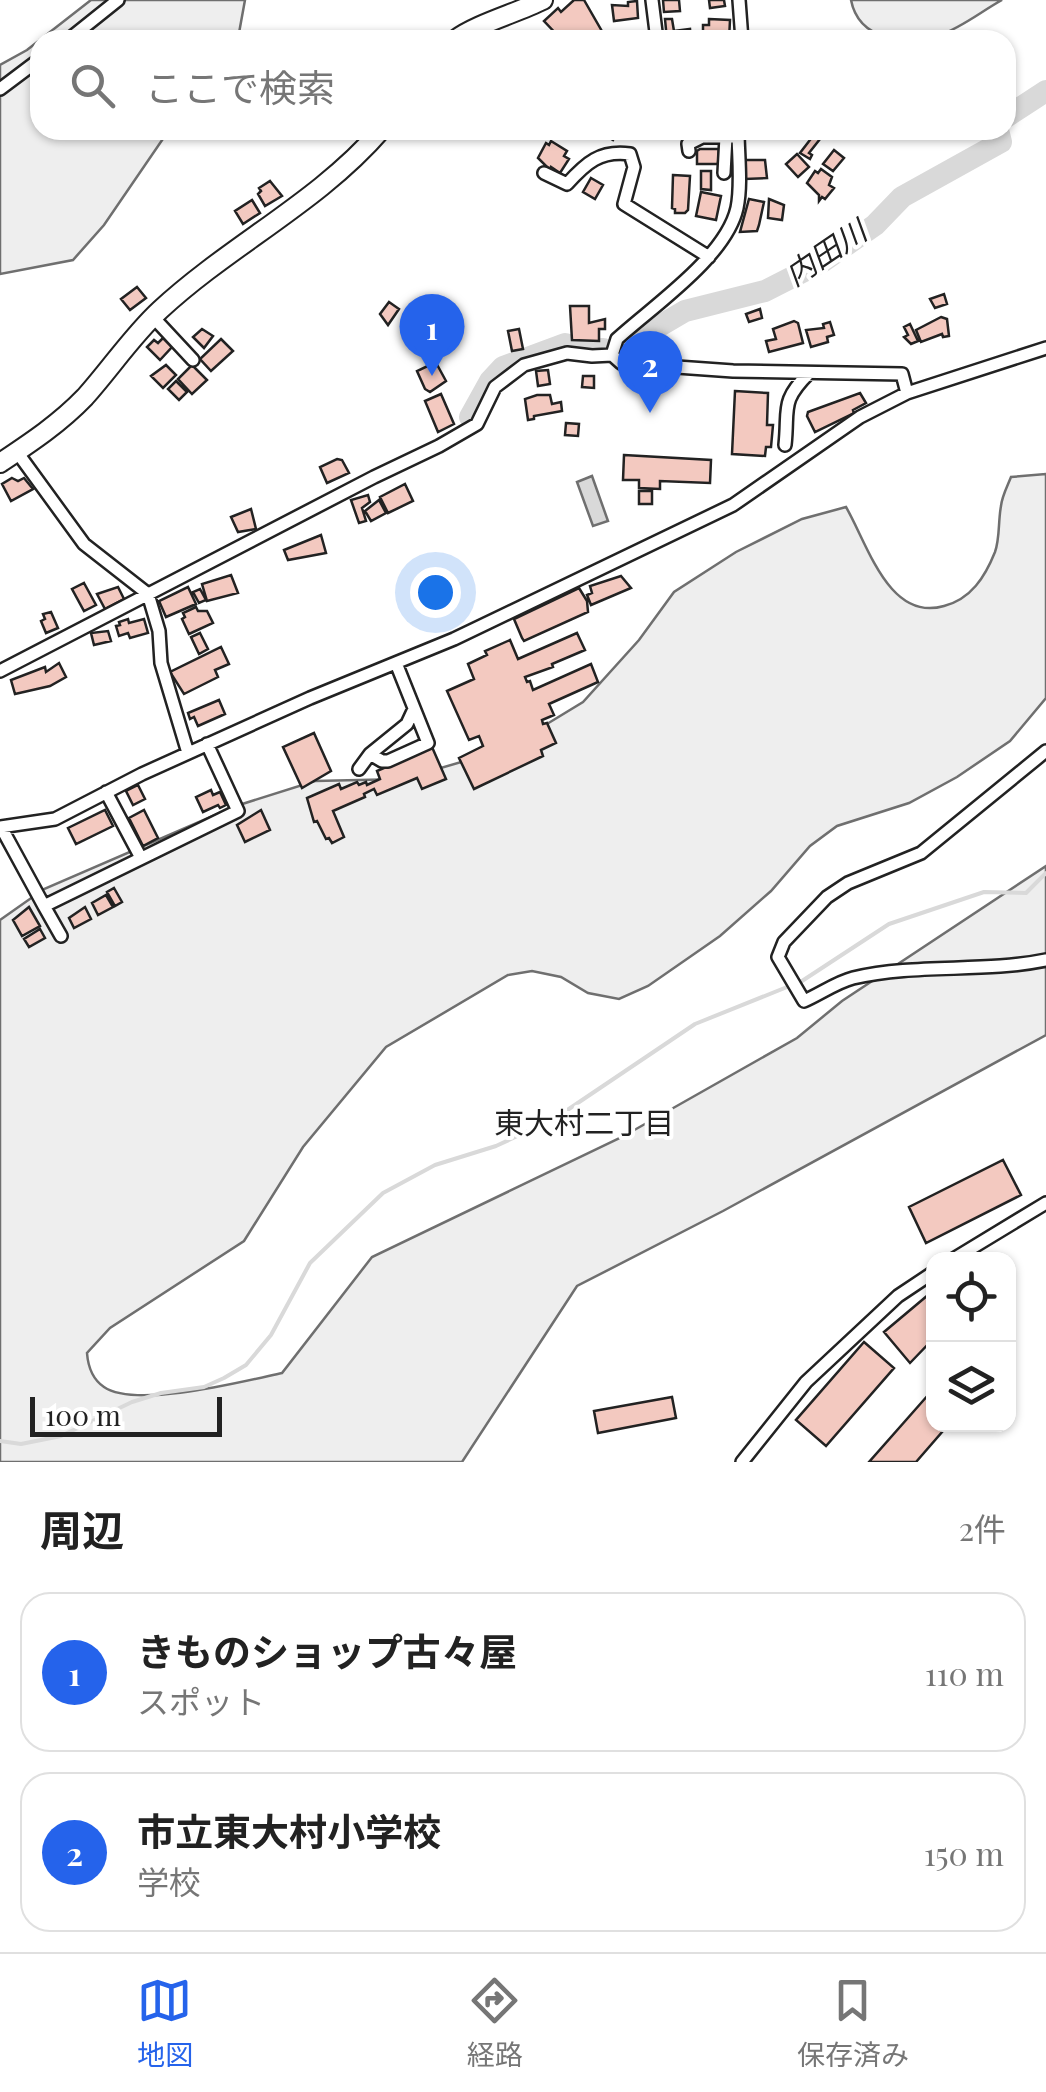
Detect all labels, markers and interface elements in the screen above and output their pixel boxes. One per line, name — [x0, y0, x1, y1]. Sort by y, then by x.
search box — [30, 30, 1016, 140]
icon: search — [65, 58, 120, 113]
text: ここで検索 — [145, 61, 335, 112]
water label: 内田川 — [777, 209, 876, 294]
pin: 1 — [400, 294, 464, 376]
pin: 2 — [618, 330, 682, 413]
your location — [410, 567, 461, 618]
district label: 東大村二丁目 — [494, 1102, 674, 1142]
map controls — [926, 1252, 1016, 1432]
button: locate — [926, 1252, 1016, 1342]
button: layers — [926, 1342, 1016, 1432]
scale bar — [30, 1392, 222, 1436]
text: 100 m — [45, 1396, 121, 1433]
text: 周辺 — [40, 1501, 124, 1557]
text: 2件 — [959, 1506, 1006, 1549]
text: きものショップ古々屋 — [137, 1625, 517, 1676]
text: 1 — [68, 1651, 81, 1694]
text: 110 m — [925, 1651, 1004, 1694]
text: スポット — [137, 1679, 265, 1722]
text: 市立東大村小学校 — [137, 1805, 441, 1856]
text: 2 — [66, 1831, 83, 1874]
text: 150 m — [924, 1831, 1004, 1874]
text: 学校 — [137, 1859, 201, 1902]
tab: 地図 — [137, 1973, 193, 2073]
tab: 経路 — [467, 1973, 523, 2073]
tab: 保存済み — [797, 1973, 909, 2073]

